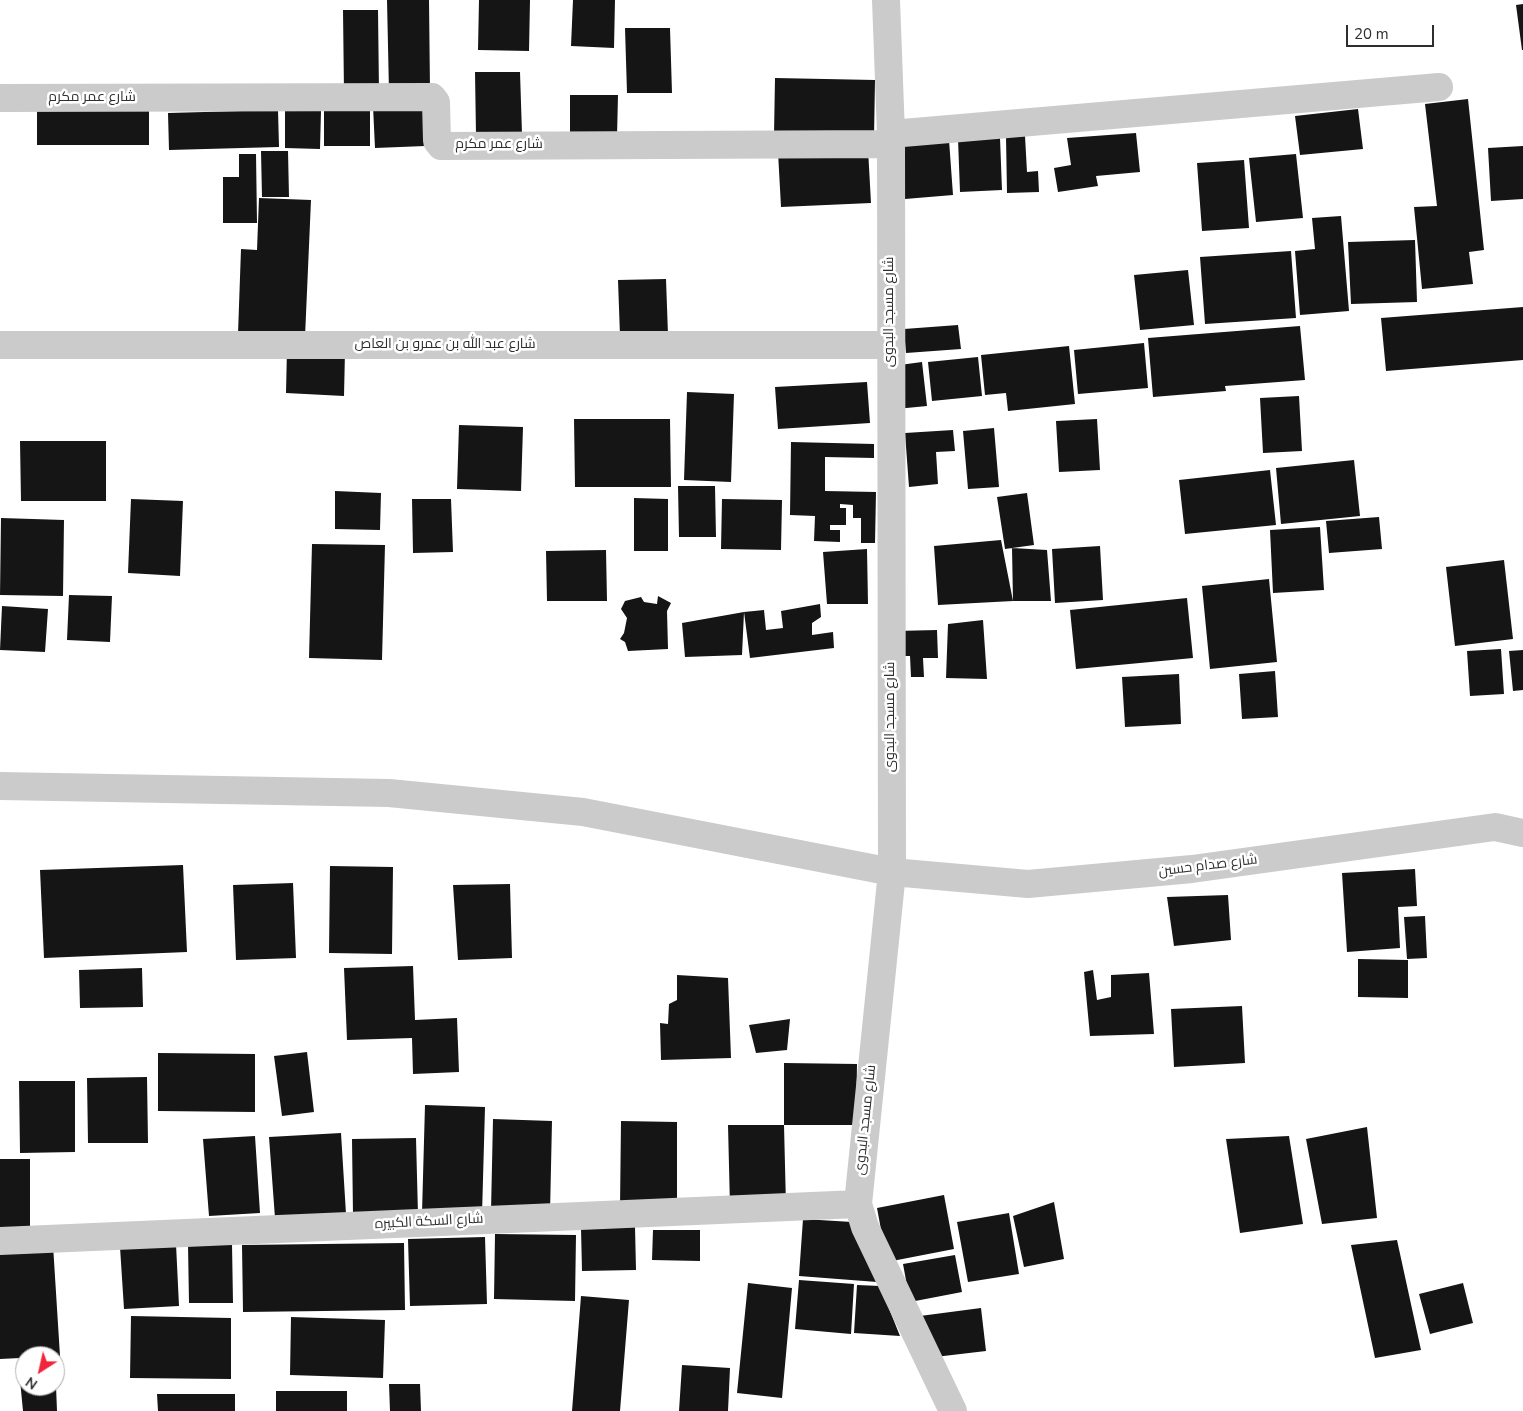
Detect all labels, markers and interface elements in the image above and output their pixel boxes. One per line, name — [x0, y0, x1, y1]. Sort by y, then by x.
scale bar — [1348, 15, 1436, 47]
text: 20 m — [1354, 24, 1389, 44]
street label: شارع عمر مكرم — [48, 90, 136, 106]
street label: شارع عمر مكرم — [455, 137, 543, 153]
street label: شارع مسجد البدوى — [882, 257, 898, 367]
street label: شارع عبد الله بن عمرو بن العاص — [354, 337, 536, 353]
street label: شارع مسجد البدوى — [883, 662, 899, 772]
street label: شارع صدام حسين — [1158, 852, 1258, 880]
street label: شارع مسجد البدوى — [852, 1064, 880, 1176]
street label: شارع السكة الكبيره — [374, 1211, 484, 1233]
north arrow — [15, 1346, 65, 1396]
text: N — [22, 1372, 41, 1394]

